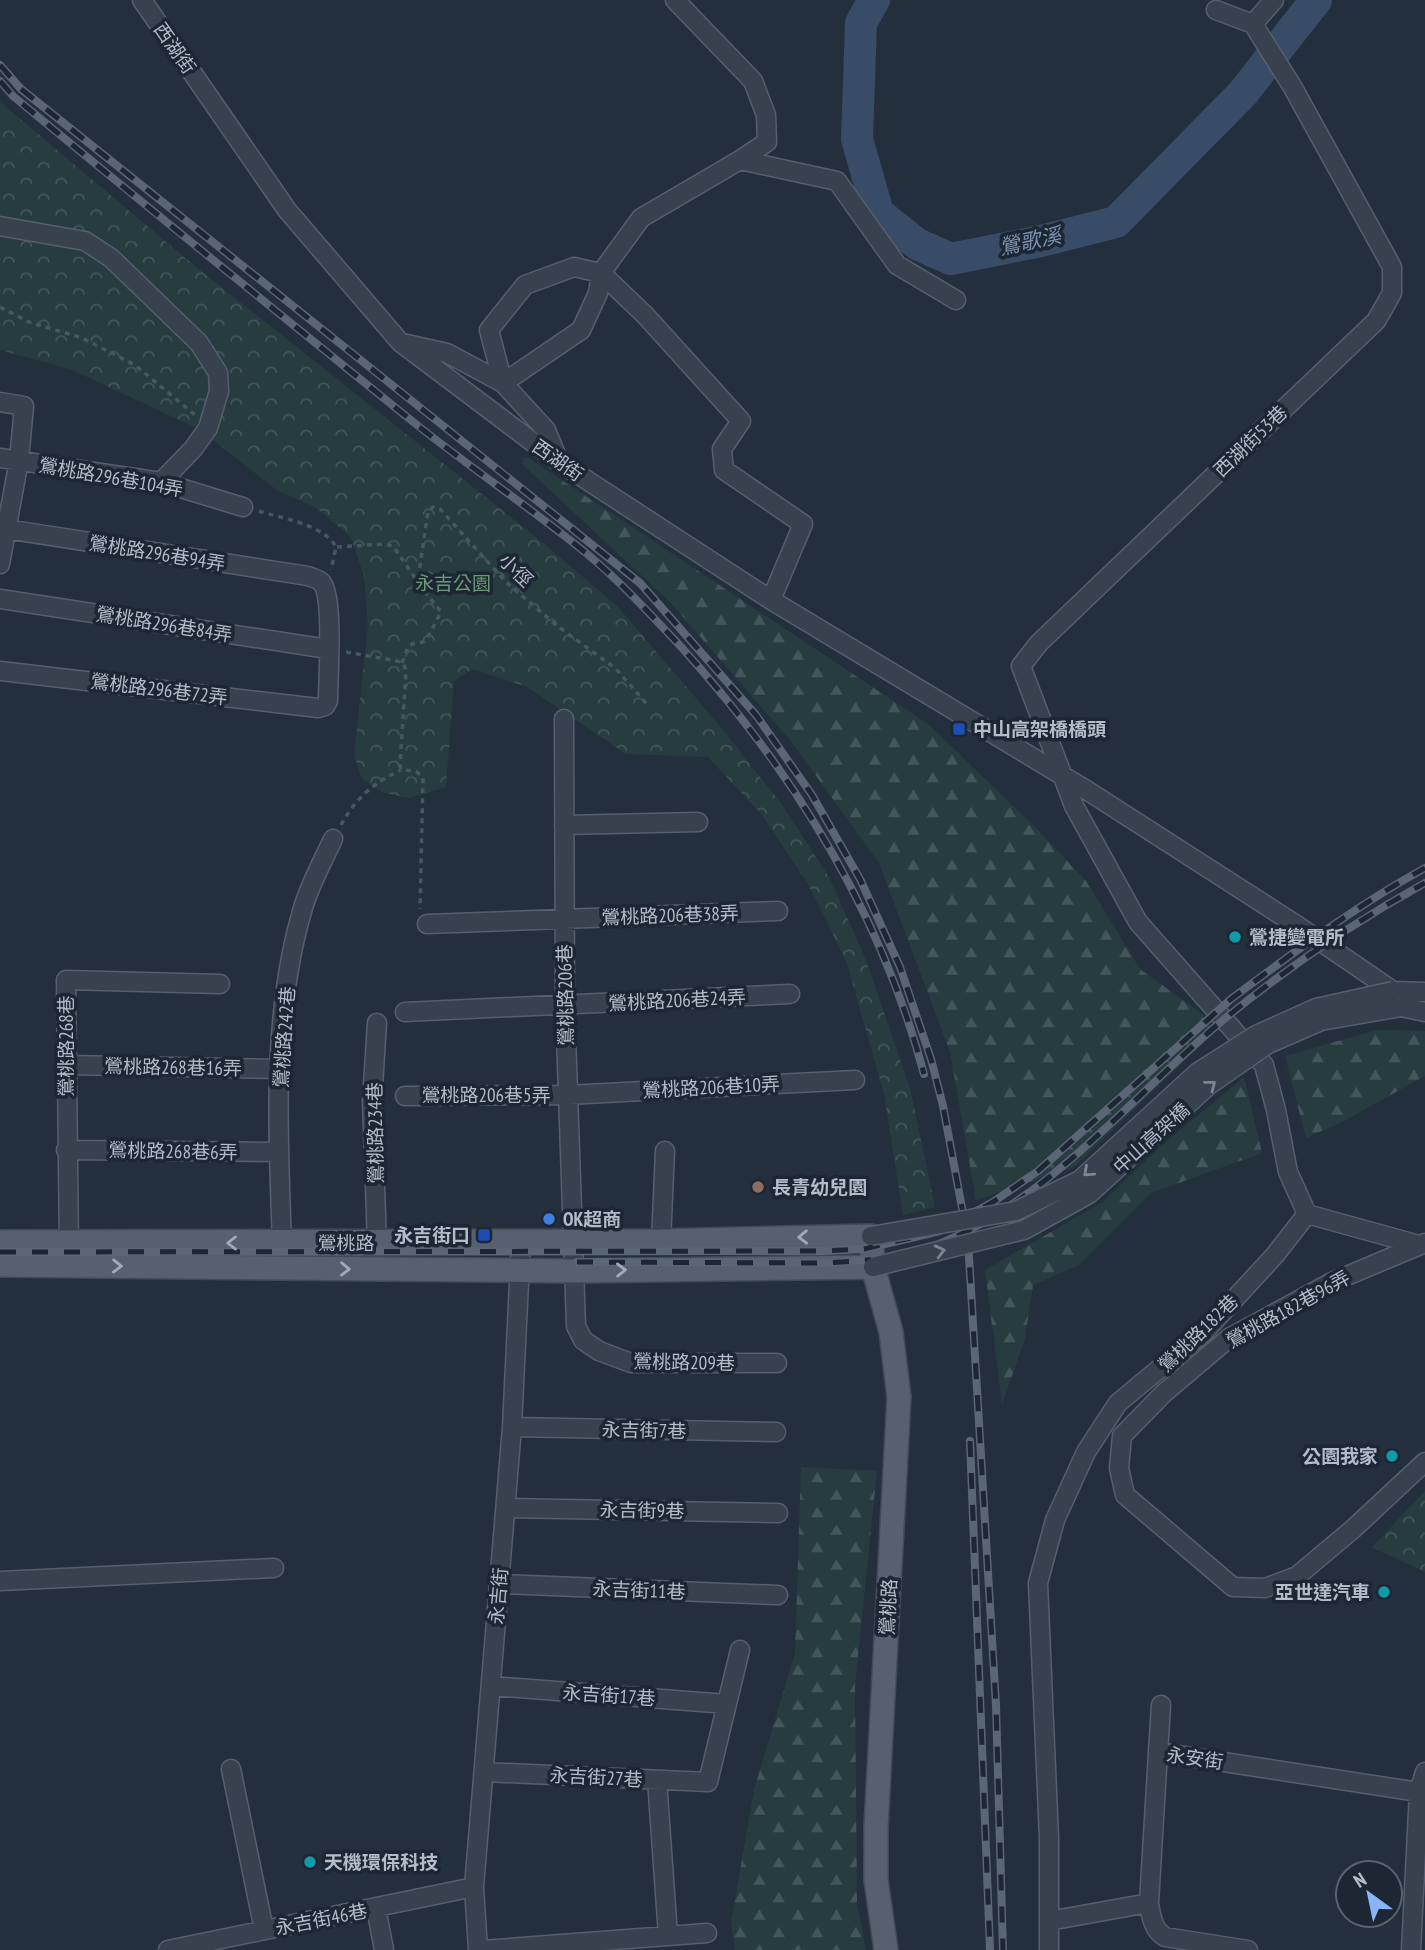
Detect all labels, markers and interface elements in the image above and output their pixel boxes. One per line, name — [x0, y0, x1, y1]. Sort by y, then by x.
street label: 西湖街 — [149, 18, 201, 78]
water label: 鶯歌溪 — [996, 221, 1067, 261]
street label: 西湖街53巷 — [1208, 400, 1292, 482]
street label: 西湖街 — [528, 434, 588, 486]
street label: 鶯桃路296巷104弄 — [37, 452, 185, 502]
street label: 鶯桃路296巷94弄 — [87, 530, 227, 576]
street label: 小徑 — [494, 548, 538, 592]
park label: 永吉公園 — [415, 571, 491, 595]
street label: 鶯桃路296巷84弄 — [94, 601, 234, 647]
street label: 鶯桃路296巷72弄 — [89, 669, 229, 709]
place label: 中山高架橋橋頭 — [973, 717, 1106, 741]
marker: 中山高架橋橋頭 — [951, 721, 967, 737]
street label: 鶯桃路206巷38弄 — [601, 901, 739, 929]
place label: 鶯捷變電所 — [1249, 925, 1344, 949]
marker: 鶯捷變電所 — [1227, 929, 1243, 945]
street label: 鶯桃路206巷 — [552, 944, 578, 1046]
street label: 鶯桃路206巷24弄 — [608, 984, 746, 1016]
street label: 鶯桃路242巷 — [268, 985, 300, 1089]
street label: 鶯桃路268巷 — [54, 995, 78, 1097]
street label: 鶯桃路268巷16弄 — [104, 1054, 242, 1080]
street label: 鶯桃路206巷10弄 — [642, 1071, 780, 1103]
one-way arrow — [1204, 1080, 1216, 1093]
street label: 鶯桃路234巷 — [362, 1082, 388, 1184]
street label: 鶯桃路206巷5弄 — [421, 1083, 551, 1107]
street label: 中山高架橋 — [1108, 1097, 1194, 1179]
street label: 鶯桃路268巷6弄 — [108, 1138, 238, 1164]
one-way arrow — [1083, 1164, 1096, 1177]
place label: 長青幼兒園 — [772, 1175, 867, 1199]
marker: 長青幼兒園 — [750, 1179, 766, 1195]
place label: OK超商 — [563, 1207, 621, 1231]
marker: OK超商 — [541, 1211, 557, 1227]
place label: 永吉街口 — [394, 1223, 470, 1247]
marker: 永吉街口 — [476, 1227, 492, 1243]
one-way arrow — [797, 1230, 808, 1245]
street label: 鶯桃路 — [317, 1231, 375, 1255]
one-way arrow — [226, 1235, 237, 1250]
one-way arrow — [934, 1245, 946, 1260]
one-way arrow — [112, 1258, 123, 1274]
one-way arrow — [339, 1261, 350, 1276]
one-way arrow — [616, 1262, 627, 1278]
street label: 鶯桃路182巷96弄 — [1222, 1265, 1354, 1353]
street label: 鶯桃路182巷 — [1153, 1289, 1243, 1377]
street label: 鶯桃路209巷 — [633, 1349, 735, 1375]
street label: 永吉街7巷 — [602, 1417, 686, 1443]
place label: 公園我家 — [1302, 1444, 1378, 1468]
marker: 公園我家 — [1384, 1448, 1400, 1464]
street label: 永吉街9巷 — [600, 1497, 684, 1523]
street label: 永吉街 — [484, 1567, 512, 1625]
street label: 永吉街11巷 — [592, 1576, 686, 1604]
street label: 鶯桃路 — [875, 1578, 901, 1636]
place label: 亞世達汽車 — [1275, 1580, 1370, 1604]
marker: 亞世達汽車 — [1376, 1584, 1392, 1600]
street label: 永吉街17巷 — [562, 1680, 656, 1710]
street label: 永安街 — [1165, 1742, 1225, 1774]
street label: 永吉街27巷 — [549, 1763, 643, 1791]
place label: 天機環保科技 — [324, 1850, 438, 1874]
marker: 天機環保科技 — [302, 1854, 318, 1870]
north arrow — [1334, 1859, 1404, 1929]
text: N — [1349, 1867, 1371, 1893]
street label: 永吉街46巷 — [273, 1898, 369, 1940]

